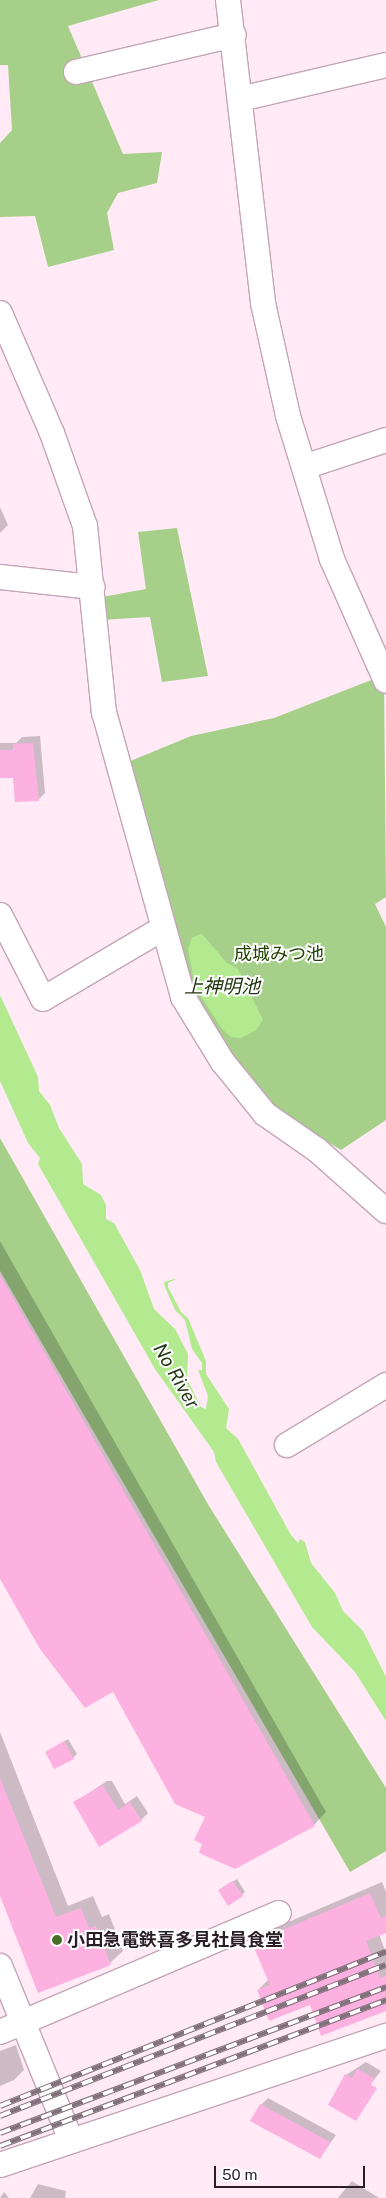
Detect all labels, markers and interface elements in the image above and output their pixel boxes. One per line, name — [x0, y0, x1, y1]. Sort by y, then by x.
park label: 成城みつ池 — [234, 943, 324, 965]
water label: 上神明池 — [184, 976, 260, 998]
water label: No River — [148, 1339, 204, 1413]
place label: 小田急電鉄喜多見社員食堂 — [67, 1929, 283, 1951]
marker: 小田急電鉄喜多見社員食堂 — [51, 1934, 63, 1946]
scale bar — [216, 2156, 367, 2188]
text: 50 m — [222, 2166, 257, 2183]

